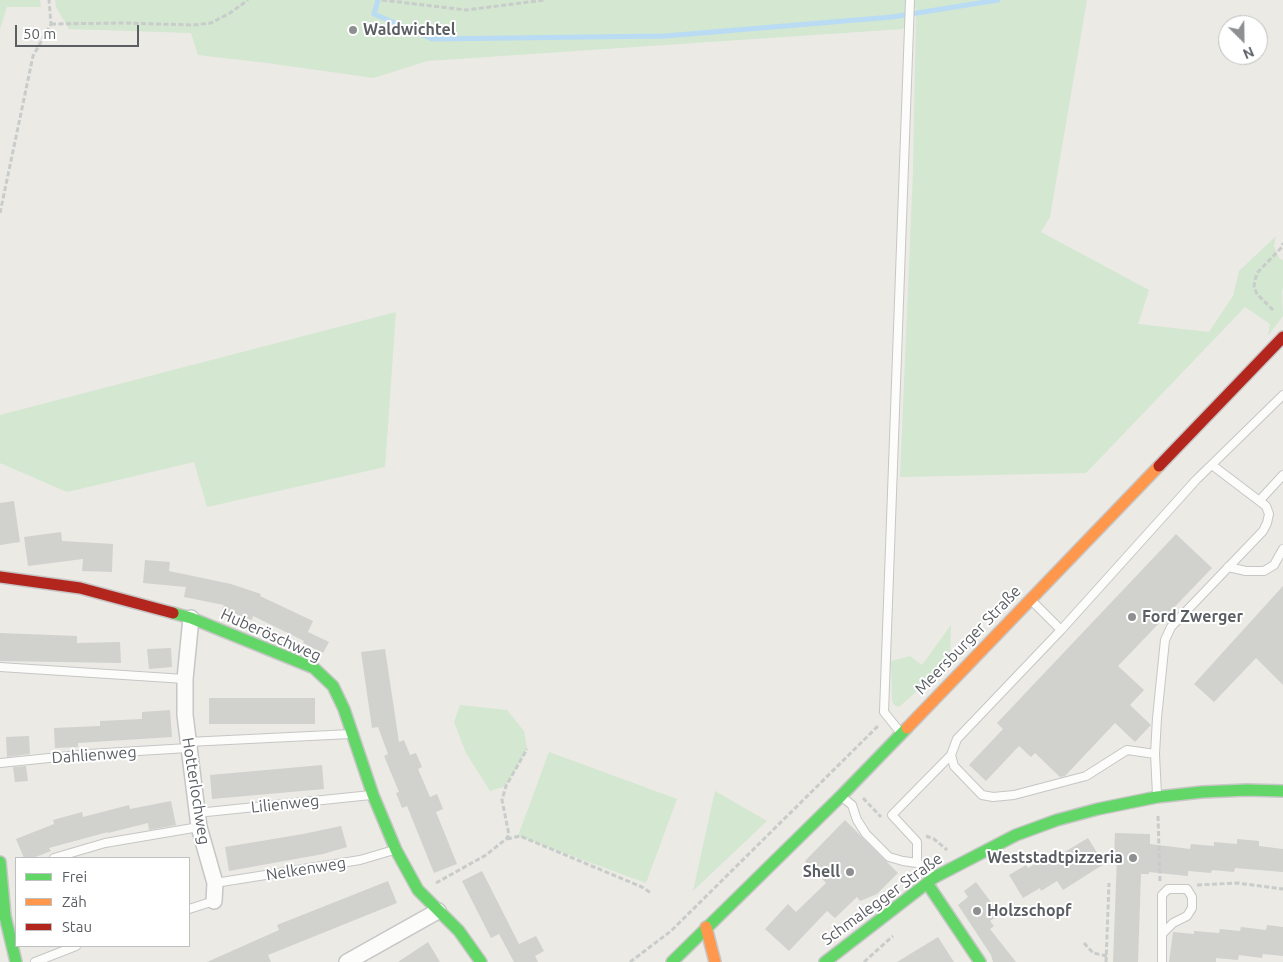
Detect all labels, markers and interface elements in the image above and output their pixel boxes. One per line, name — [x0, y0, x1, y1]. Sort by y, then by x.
scale bar — [18, 15, 141, 47]
north arrow — [1218, 15, 1268, 65]
place label: Waldwichtel — [363, 20, 456, 40]
marker: Waldwichtel — [347, 24, 359, 36]
text: 50 m — [23, 25, 56, 42]
text: N — [1241, 43, 1256, 62]
street label: Meersburger Straße — [911, 581, 1025, 699]
street label: Huberöschweg — [218, 604, 324, 666]
place label: Ford Zwerger — [1142, 607, 1243, 627]
marker: Ford Zwerger — [1126, 611, 1138, 623]
street label: Hotterlochweg — [178, 736, 214, 846]
street label: Dahlienweg — [51, 742, 137, 768]
street label: Lilienweg — [250, 791, 320, 817]
place label: Weststadtpizzeria — [987, 848, 1123, 868]
street label: Schmalegger Straße — [818, 849, 946, 949]
marker: Weststadtpizzeria — [1127, 852, 1139, 864]
street label: Nelkenweg — [265, 853, 347, 885]
legend — [15, 857, 190, 947]
place label: Shell — [803, 862, 840, 882]
marker: Shell — [844, 866, 856, 878]
text: Frei — [62, 868, 87, 885]
text: Zäh — [62, 893, 87, 910]
place label: Holzschopf — [987, 901, 1072, 921]
marker: Holzschopf — [971, 905, 983, 917]
text: Stau — [62, 918, 92, 935]

